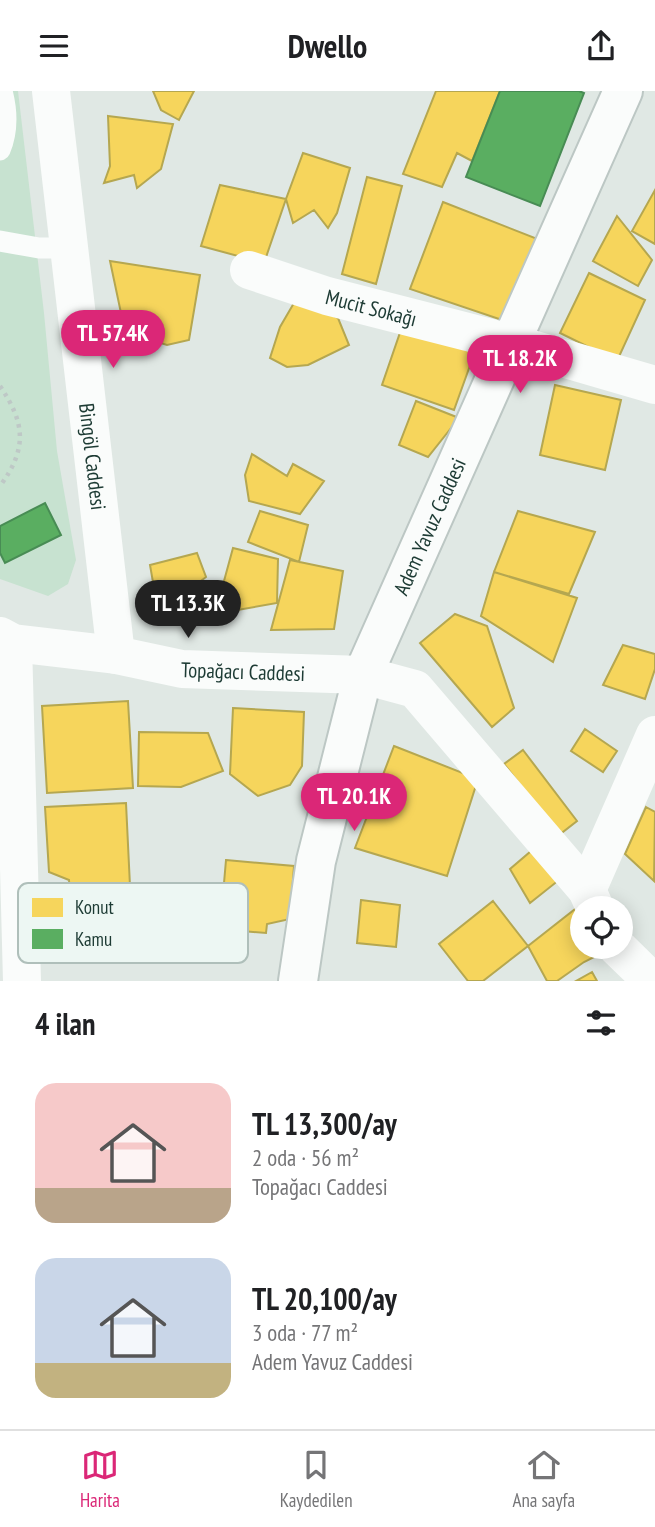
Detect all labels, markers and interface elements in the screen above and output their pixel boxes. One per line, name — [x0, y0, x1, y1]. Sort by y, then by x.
text: Dwello — [288, 25, 367, 67]
icon: menu — [35, 27, 73, 65]
icon: share — [582, 27, 620, 65]
street label: Mucit Sokağı — [323, 283, 420, 332]
pin: TL 57.4K — [41, 310, 185, 370]
text: TL 57.4K — [77, 318, 149, 347]
pin: TL 18.2K — [448, 335, 592, 395]
text: TL 18.2K — [483, 343, 557, 372]
street label: Bingöl Caddesi — [74, 402, 113, 512]
street label: Adem Yavuz Caddesi — [387, 454, 471, 599]
pin: TL 13.3K — [116, 581, 260, 640]
text: TL 13.3K — [151, 588, 225, 617]
street label: Topağacı Caddesi — [181, 655, 306, 687]
pin: TL 20.1K — [282, 773, 426, 833]
text: TL 20.1K — [317, 781, 391, 810]
legend — [18, 883, 248, 963]
text: Konut — [75, 895, 114, 919]
map controls — [570, 896, 633, 959]
button: locate — [570, 896, 633, 959]
text: Kamu — [75, 927, 112, 951]
text: 4 ilan — [35, 1004, 95, 1043]
icon: filters — [582, 1004, 620, 1042]
text: TL 13,300/ay — [252, 1104, 397, 1143]
icon: home — [91, 1111, 175, 1195]
text: 2 oda · 56 m² — [252, 1143, 359, 1172]
text: Topağacı Caddesi — [252, 1172, 388, 1201]
text: TL 20,100/ay — [252, 1279, 397, 1318]
icon: home — [91, 1286, 175, 1370]
text: 3 oda · 77 m² — [252, 1318, 358, 1347]
text: Adem Yavuz Caddesi — [252, 1347, 413, 1376]
tab: Harita — [80, 1446, 120, 1512]
tab: Kaydedilen — [280, 1446, 353, 1512]
tab: Ana sayfa — [512, 1446, 575, 1512]

